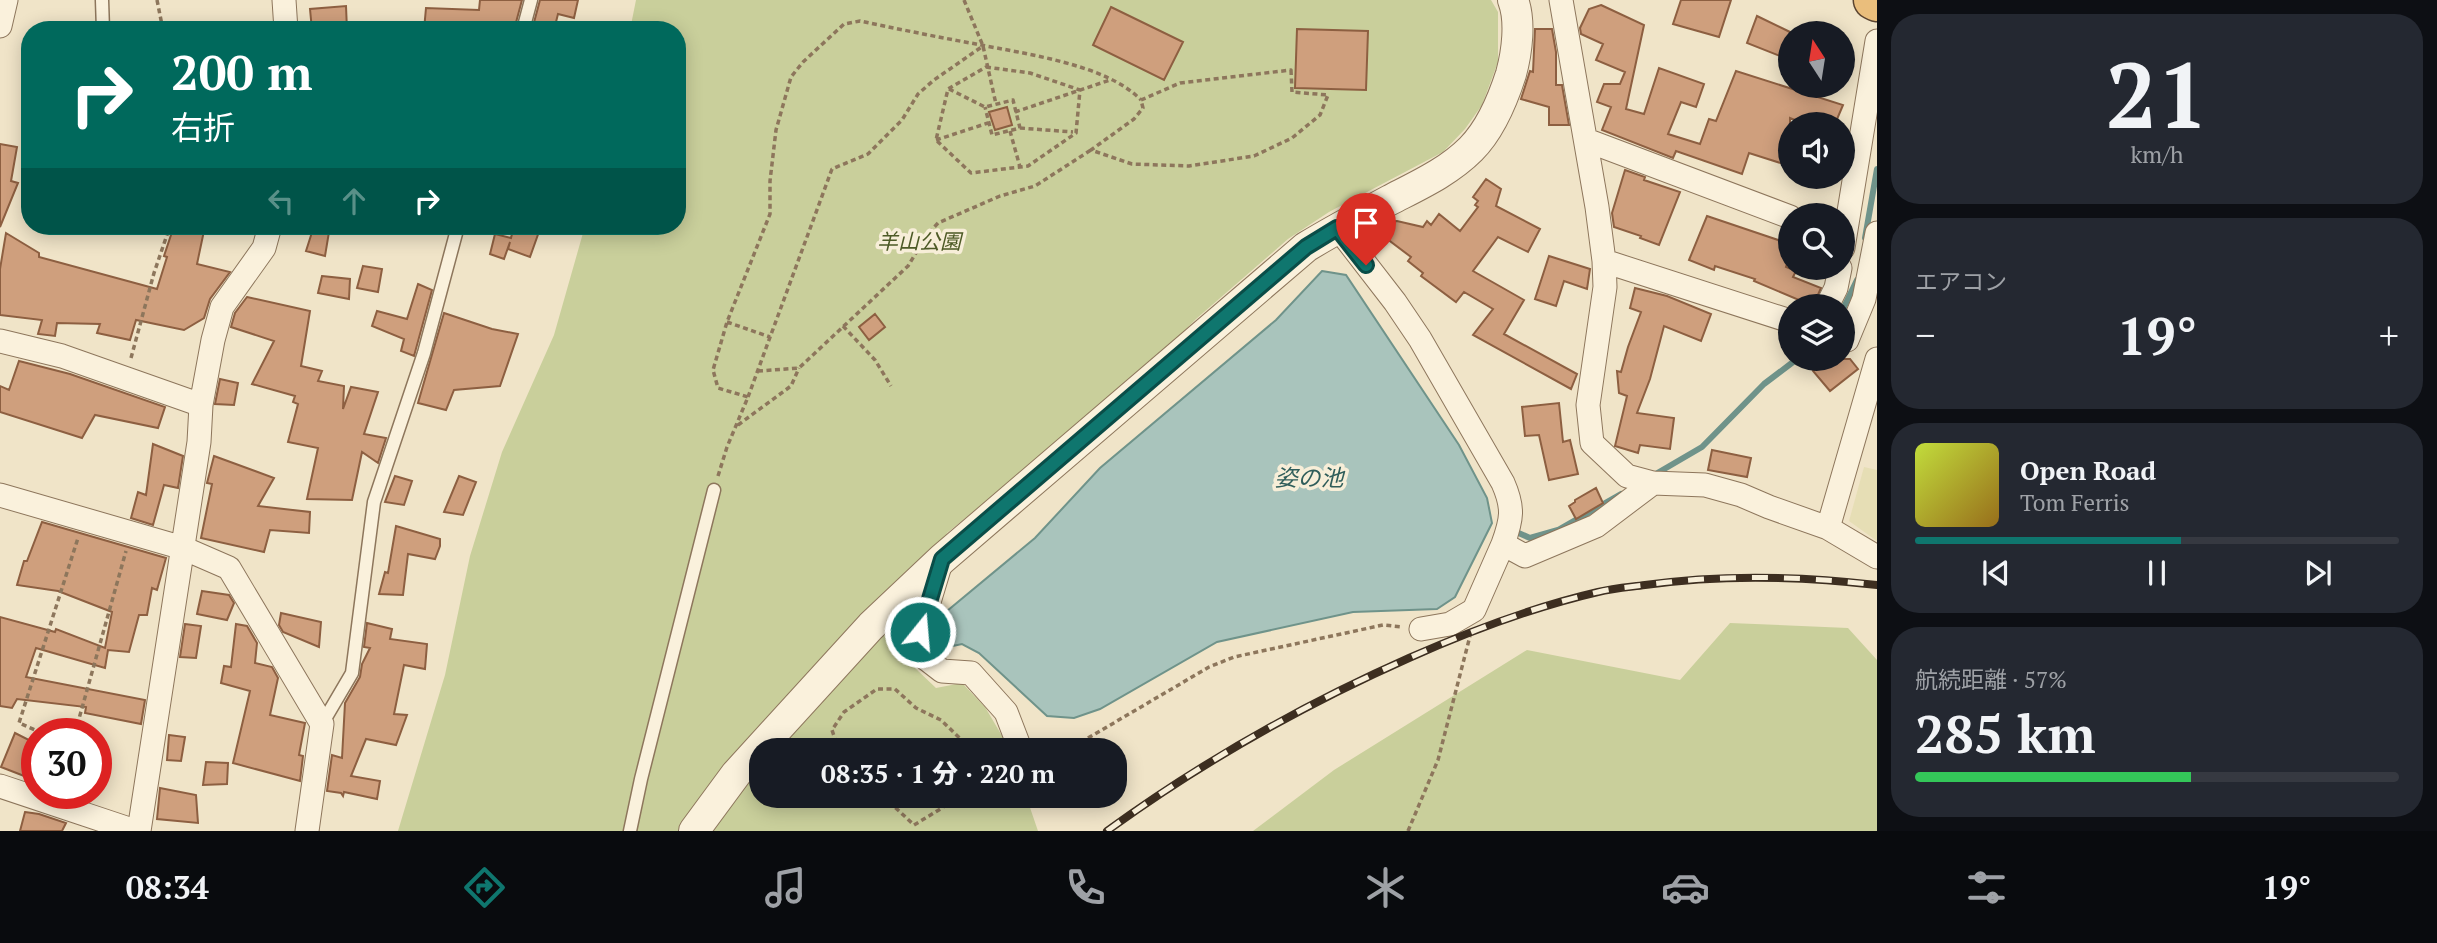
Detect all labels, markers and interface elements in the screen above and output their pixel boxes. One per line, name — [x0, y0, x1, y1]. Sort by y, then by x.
north arrow — [1778, 21, 1855, 98]
map controls — [1778, 21, 1855, 371]
text: 21 — [2106, 33, 2208, 154]
text: 200 m — [171, 39, 313, 104]
icon: right — [56, 49, 147, 140]
text: 右折 — [171, 106, 235, 148]
button: sound — [1778, 112, 1855, 189]
text: km/h — [2130, 139, 2184, 170]
icon: left — [262, 182, 300, 220]
icon: ahead — [335, 182, 373, 220]
icon: right — [408, 182, 446, 220]
pin — [1336, 193, 1396, 265]
button: search — [1778, 203, 1855, 280]
icon: arrive — [1347, 204, 1385, 242]
park label: 羊山公園 — [877, 227, 964, 255]
text: エアコン — [1915, 266, 2007, 297]
button: layers — [1778, 294, 1855, 371]
text: 19° — [2117, 301, 2197, 370]
text: − — [1915, 310, 1935, 360]
text: + — [2379, 310, 2399, 360]
text: Open Road — [2020, 453, 2156, 487]
water label: 姿の池 — [1275, 462, 1346, 493]
text: Tom Ferris — [2020, 487, 2130, 518]
icon: previous — [1977, 554, 2015, 592]
icon: pause — [2138, 554, 2176, 592]
icon: next — [2299, 554, 2337, 592]
position arrow — [883, 595, 957, 669]
text: 航続距離 · 57% — [1915, 664, 2067, 695]
text: 285 km — [1915, 699, 2096, 768]
speed limit sign: 30 — [21, 718, 112, 809]
text: 08:35 · 1 分 · 220 m — [821, 756, 1055, 790]
icon: directions — [460, 863, 509, 912]
icon: music — [761, 863, 810, 912]
icon: phone — [1061, 863, 1110, 912]
icon: climate — [1361, 863, 1410, 912]
icon: car — [1661, 863, 1710, 912]
icon: filters — [1962, 863, 2011, 912]
text: 08:34 — [126, 866, 209, 908]
text: 19° — [2262, 866, 2311, 908]

